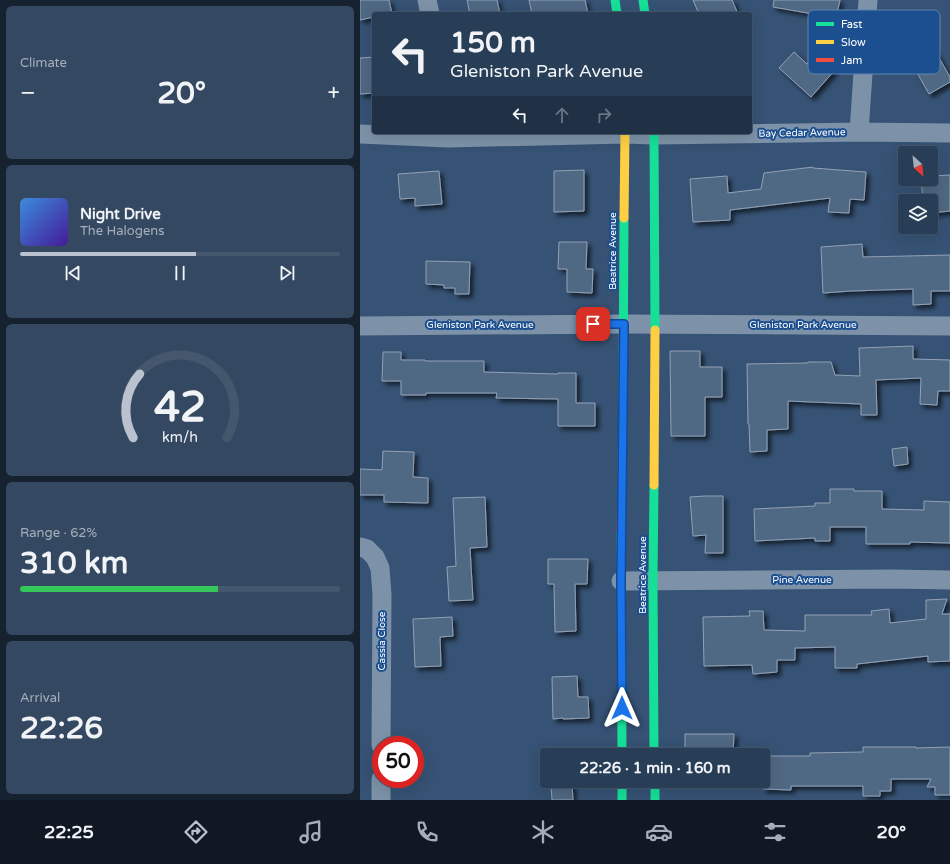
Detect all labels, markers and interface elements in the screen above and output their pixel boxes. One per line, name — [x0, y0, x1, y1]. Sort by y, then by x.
legend — [808, 10, 940, 74]
text: Fast — [841, 18, 862, 31]
text: 150 m — [450, 26, 536, 60]
icon: left — [384, 28, 436, 80]
text: Slow — [841, 36, 866, 49]
text: Jam — [841, 54, 862, 67]
text: Climate — [20, 55, 67, 71]
text: Gleniston Park Avenue — [450, 60, 643, 82]
text: 20° — [157, 75, 206, 112]
text: − — [20, 80, 36, 106]
text: + — [328, 80, 340, 106]
icon: left — [509, 104, 531, 126]
icon: ahead — [551, 104, 573, 126]
icon: right — [593, 104, 615, 126]
street label: Bay Cedar Avenue — [758, 126, 846, 140]
north arrow — [898, 146, 938, 186]
map controls — [898, 146, 938, 234]
button: layers — [898, 194, 938, 234]
text: Night Drive — [80, 205, 161, 223]
street label: Beatrice Avenue — [607, 212, 619, 290]
text: The Halogens — [80, 223, 164, 239]
icon: previous — [62, 262, 84, 284]
icon: pause — [169, 262, 191, 284]
icon: next — [276, 262, 298, 284]
pin — [576, 307, 610, 341]
icon: arrive — [582, 313, 604, 335]
street label: Gleniston Park Avenue — [426, 319, 534, 331]
street label: Gleniston Park Avenue — [749, 319, 857, 331]
text: 42 — [154, 383, 206, 433]
text: km/h — [162, 429, 198, 446]
text: Range · 62% — [20, 525, 97, 541]
street label: Beatrice Avenue — [637, 536, 649, 614]
text: 310 km — [20, 545, 128, 582]
street label: Pine Avenue — [772, 574, 832, 586]
street label: Cassia Close — [376, 611, 388, 670]
position arrow — [601, 687, 643, 729]
text: Arrival — [20, 690, 60, 706]
text: 22:26 — [20, 710, 103, 747]
speed limit sign: 50 — [372, 736, 424, 788]
text: 22:26 · 1 min · 160 m — [580, 759, 730, 777]
icon: directions — [182, 818, 210, 846]
icon: music — [297, 818, 325, 846]
icon: phone — [413, 818, 441, 846]
icon: climate — [529, 818, 557, 846]
icon: car — [645, 818, 673, 846]
icon: filters — [761, 818, 789, 846]
text: 22:25 — [44, 821, 94, 843]
text: 20° — [877, 821, 906, 843]

